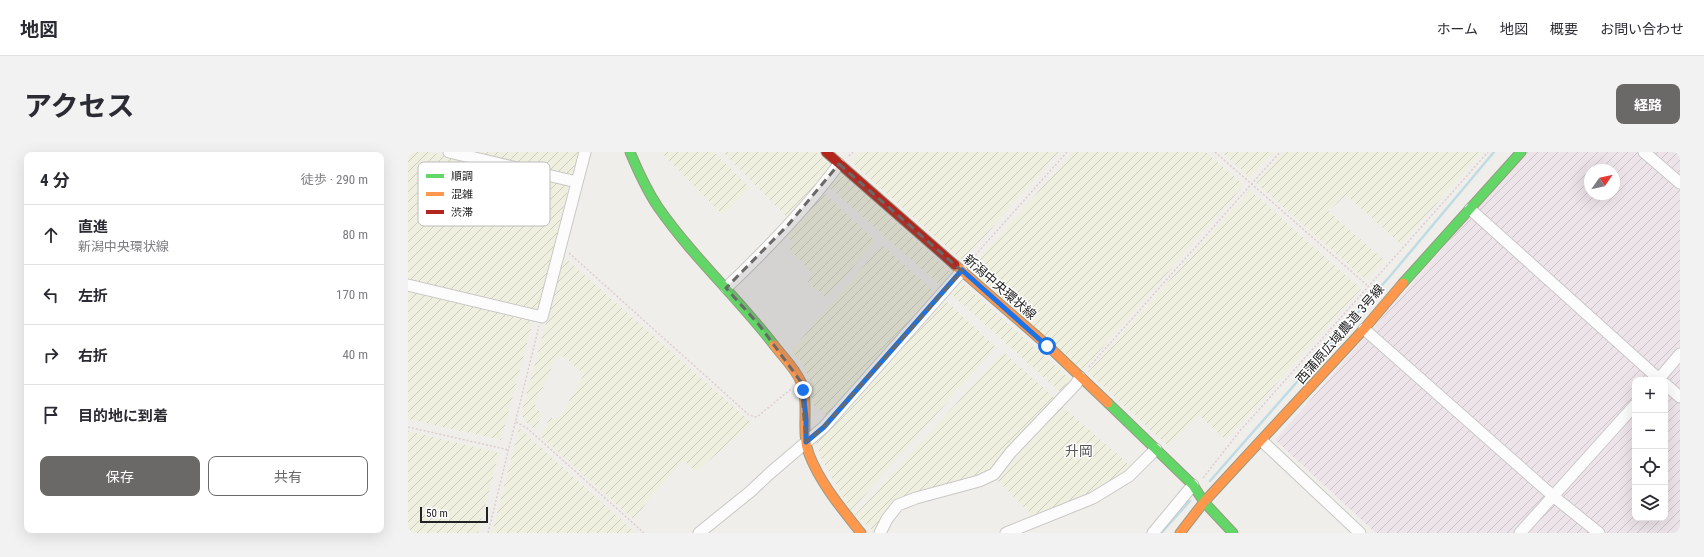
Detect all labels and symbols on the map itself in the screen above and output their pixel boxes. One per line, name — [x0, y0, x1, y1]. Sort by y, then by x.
legend — [418, 162, 550, 226]
north arrow — [1584, 164, 1620, 200]
text: 順調 — [451, 170, 473, 183]
text: 混雑 — [451, 188, 473, 201]
text: 渋滞 — [451, 206, 473, 219]
street label: 新潟中央環状線 — [961, 251, 1039, 323]
street label: 西蒲原広域農道 3号線 — [1293, 281, 1387, 387]
route start — [1038, 337, 1056, 355]
route end — [794, 381, 812, 399]
district label: 升岡 — [1065, 443, 1093, 459]
scale bar — [420, 505, 488, 524]

